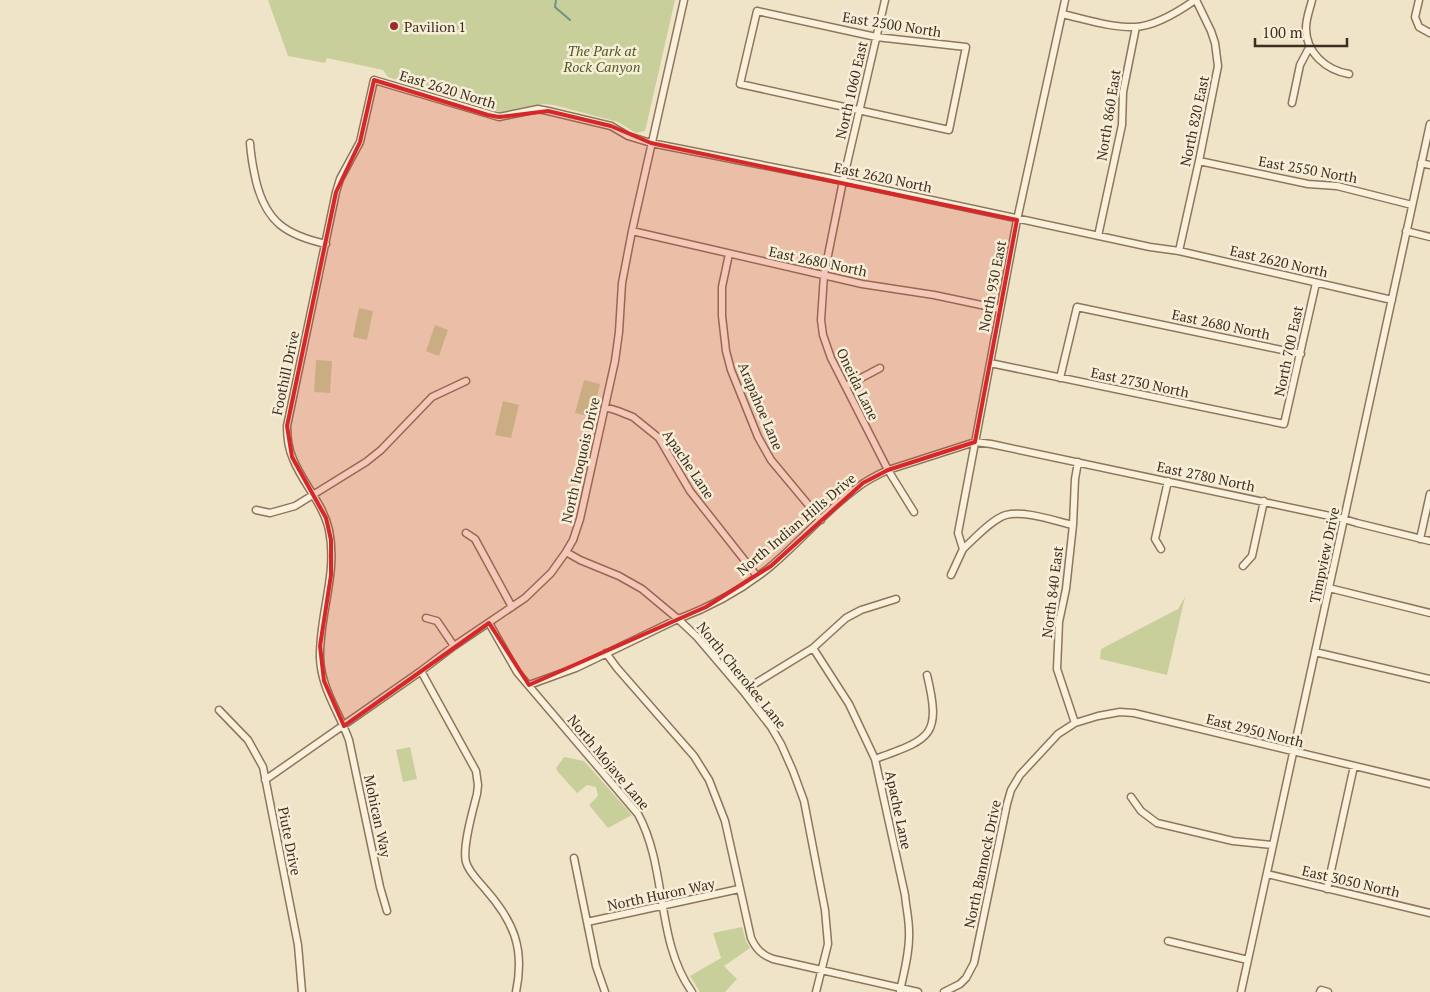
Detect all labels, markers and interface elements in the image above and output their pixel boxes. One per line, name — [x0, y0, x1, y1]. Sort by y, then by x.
street label: East 2500 North — [841, 7, 943, 41]
scale bar — [1255, 15, 1348, 47]
place label: Pavilion 1 — [404, 17, 466, 36]
marker: Pavilion 1 — [388, 20, 400, 32]
text: 100 m — [1262, 22, 1303, 42]
street label: North 1060 East — [831, 38, 872, 141]
park label: The Park at Rock Canyon — [563, 41, 640, 76]
street label: East 2620 North — [397, 65, 499, 113]
street label: North 860 East — [1091, 67, 1125, 162]
street label: North 820 East — [1175, 73, 1213, 168]
street label: East 2550 North — [1257, 151, 1359, 187]
street label: East 2620 North — [832, 157, 934, 197]
street label: North 930 East — [974, 238, 1010, 333]
street label: East 2680 North — [767, 241, 869, 281]
street label: East 2620 North — [1228, 241, 1330, 281]
street label: North 700 East — [1269, 303, 1307, 398]
street label: East 2680 North — [1170, 304, 1272, 344]
street label: Foothill Drive — [267, 329, 303, 417]
street label: Oneida Lane — [832, 345, 884, 423]
street label: Arapahoe Lane — [734, 359, 788, 453]
street label: East 2730 North — [1089, 362, 1191, 402]
street label: North Iroquois Drive — [556, 395, 604, 525]
street label: Apache Lane — [659, 426, 719, 502]
street label: East 2780 North — [1155, 456, 1257, 496]
street label: North Indian Hills Drive — [732, 469, 860, 579]
street label: Timpview Drive — [1305, 505, 1343, 605]
street label: North 840 East — [1037, 544, 1067, 639]
street label: North Cherokee Lane — [693, 618, 791, 732]
street label: East 2950 North — [1204, 709, 1306, 751]
street label: North Mojave Lane — [564, 710, 654, 814]
street label: Apache Lane — [881, 769, 917, 851]
street label: Mohican Way — [360, 773, 396, 860]
street label: North Bannock Drive — [959, 798, 1005, 930]
street label: Piute Drive — [274, 805, 306, 877]
street label: East 3050 North — [1300, 861, 1402, 901]
street label: North Huron Way — [605, 873, 717, 915]

